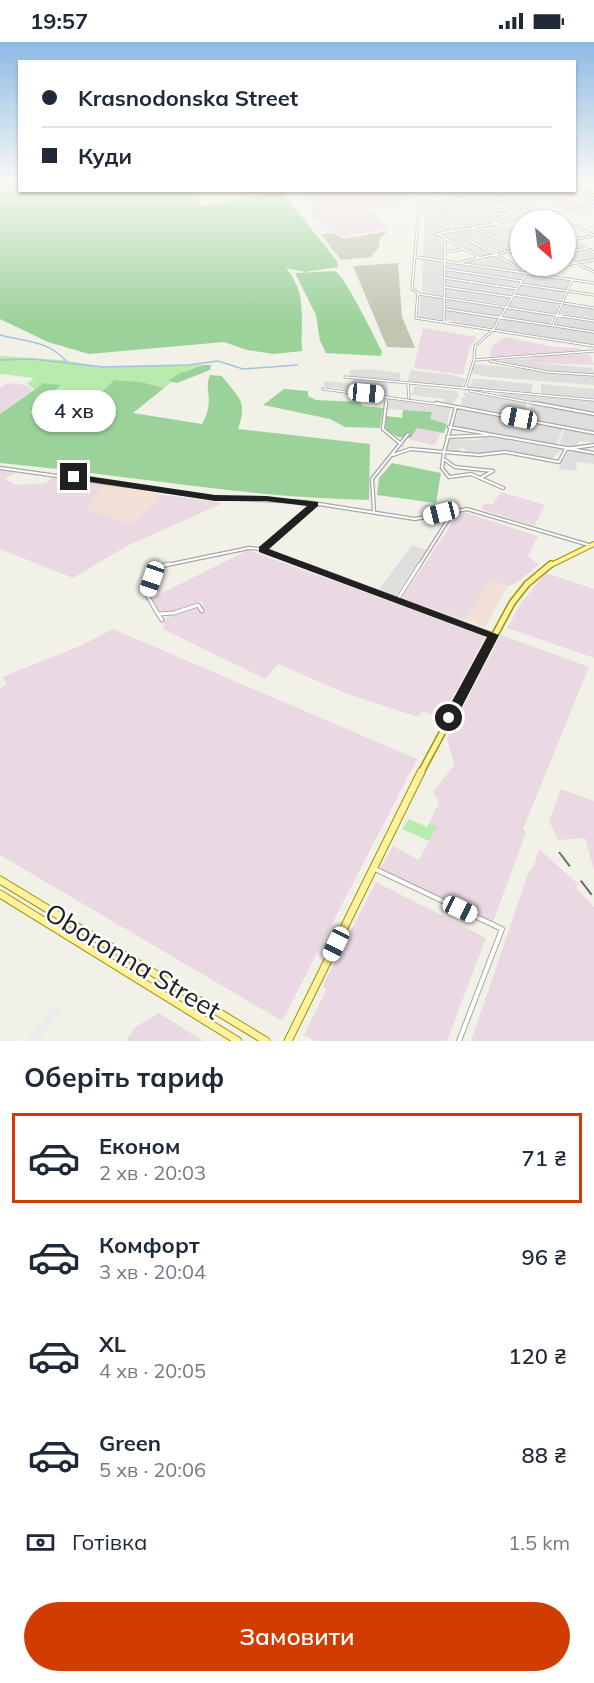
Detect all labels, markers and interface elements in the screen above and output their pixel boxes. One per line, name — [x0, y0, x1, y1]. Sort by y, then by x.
text: 19:57 — [30, 7, 88, 35]
text: Krasnodonska Street — [78, 84, 298, 112]
text: Куди — [78, 142, 132, 170]
north arrow — [510, 210, 576, 276]
map controls — [510, 210, 576, 276]
car — [347, 382, 385, 404]
callout: 4 хв — [32, 390, 116, 432]
text: 4 хв — [54, 398, 94, 423]
car — [500, 406, 538, 430]
route end — [60, 463, 87, 490]
car — [421, 500, 461, 526]
car — [138, 559, 166, 599]
route start — [435, 704, 462, 731]
car — [440, 893, 480, 925]
street label: Oboronna Street — [39, 896, 227, 1026]
car — [320, 924, 352, 964]
text: Оберіть тариф — [24, 1060, 224, 1094]
icon: car — [27, 1131, 81, 1185]
text: Економ — [99, 1132, 180, 1160]
text: 71 ₴ — [522, 1144, 567, 1172]
text: 2 хв · 20:03 — [99, 1160, 206, 1185]
icon: car — [27, 1230, 81, 1284]
text: Комфорт — [99, 1231, 200, 1259]
text: 96 ₴ — [522, 1243, 567, 1271]
text: 3 хв · 20:04 — [99, 1259, 206, 1284]
icon: car — [27, 1329, 81, 1383]
text: XL — [99, 1330, 126, 1358]
text: 120 ₴ — [508, 1342, 567, 1370]
text: 4 хв · 20:05 — [99, 1358, 206, 1383]
icon: car — [27, 1428, 81, 1482]
text: Green — [99, 1429, 161, 1457]
text: 88 ₴ — [522, 1441, 567, 1469]
text: 5 хв · 20:06 — [99, 1457, 206, 1482]
icon: cash — [24, 1526, 57, 1559]
text: Готівка — [72, 1528, 147, 1556]
text: 1.5 km — [508, 1530, 570, 1555]
button: Замовити — [24, 1602, 570, 1671]

